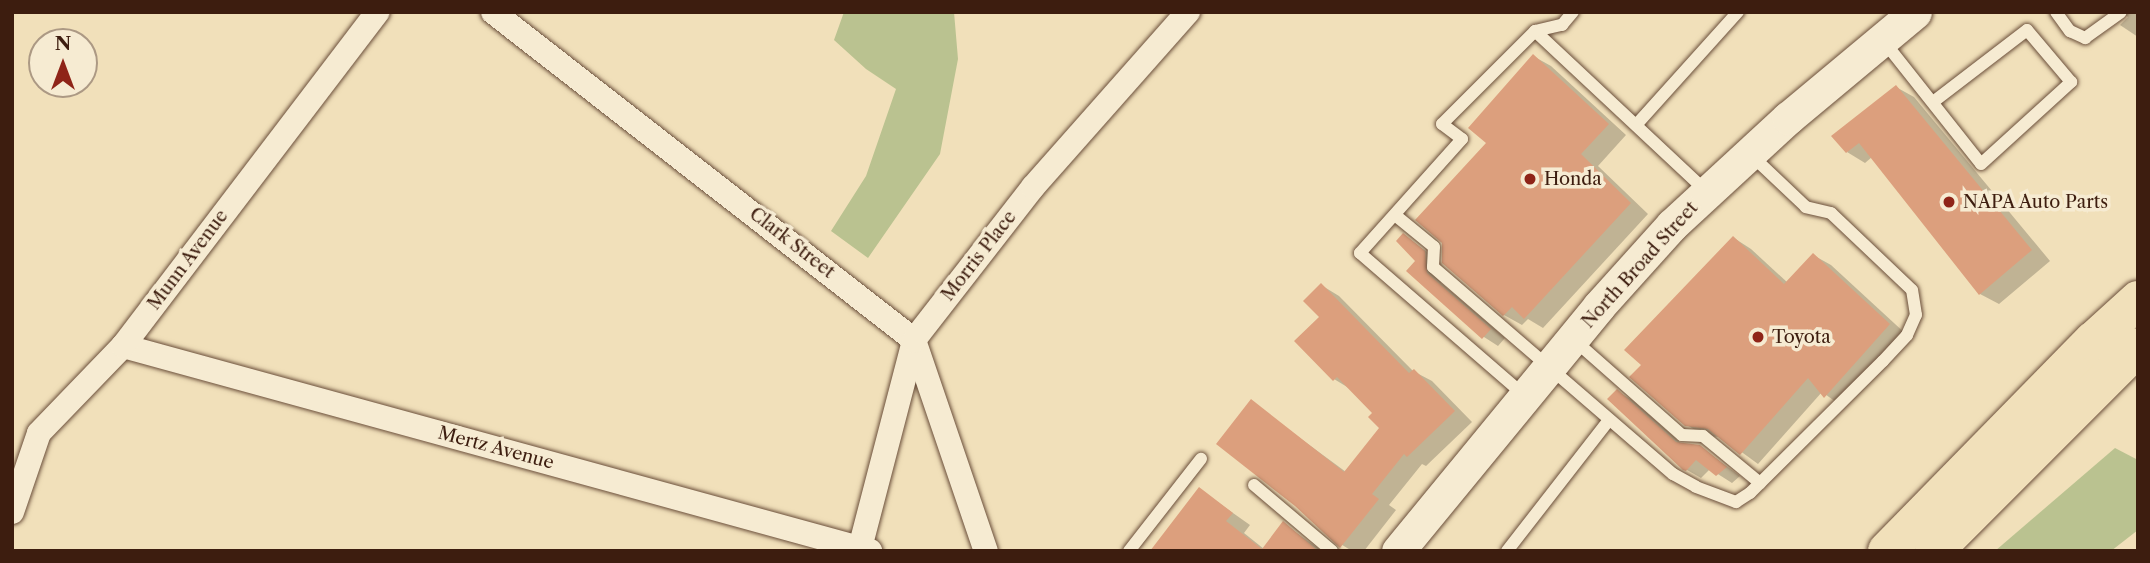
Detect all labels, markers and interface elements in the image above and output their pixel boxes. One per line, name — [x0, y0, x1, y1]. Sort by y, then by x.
north arrow — [28, 28, 98, 98]
text: N — [55, 32, 71, 55]
place label: Honda — [1544, 168, 1602, 190]
marker: Honda — [1522, 171, 1538, 187]
place label: NAPA Auto Parts — [1963, 191, 2109, 213]
marker: NAPA Auto Parts — [1941, 194, 1957, 210]
street label: North Broad Street — [1578, 197, 1702, 333]
street label: Clark Street — [745, 203, 839, 283]
street label: Munn Avenue — [143, 205, 233, 315]
street label: Morris Place — [937, 207, 1021, 305]
place label: Toyota — [1772, 326, 1831, 348]
marker: Toyota — [1750, 329, 1766, 345]
street label: Mertz Avenue — [435, 422, 557, 474]

